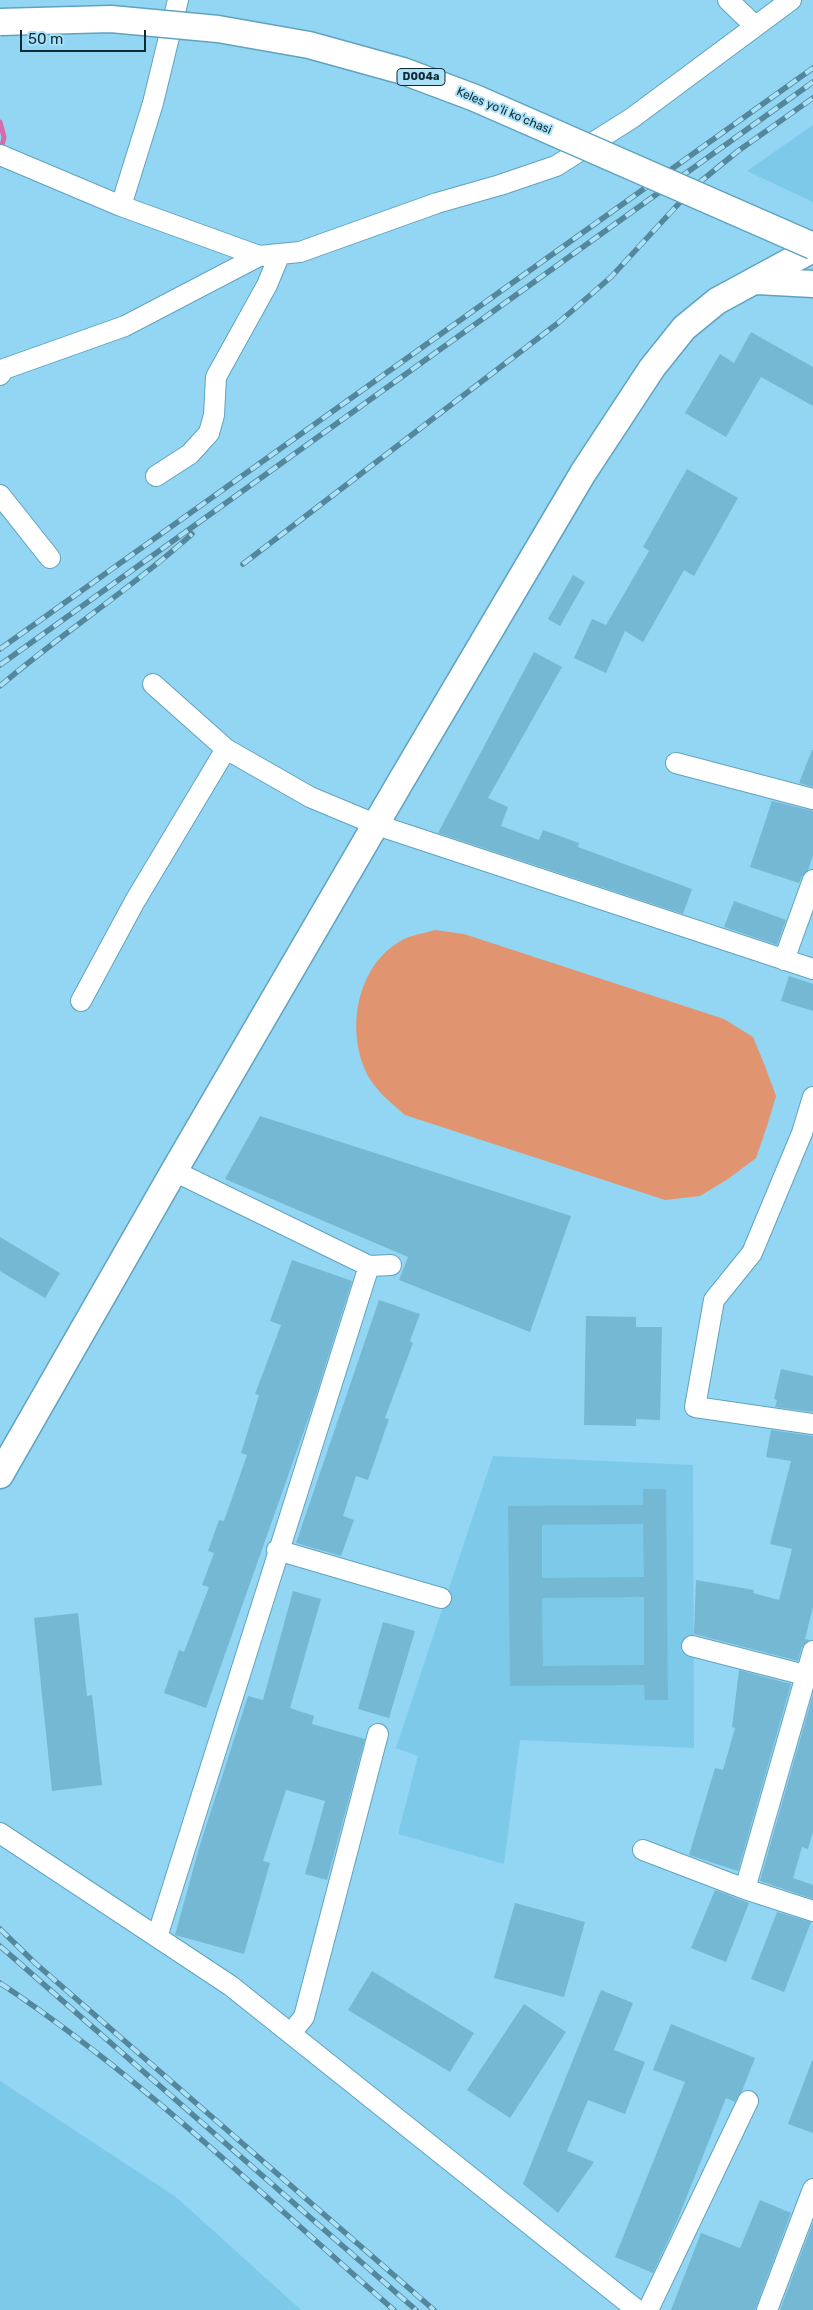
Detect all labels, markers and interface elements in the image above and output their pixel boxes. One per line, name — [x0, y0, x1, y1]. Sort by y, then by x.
scale bar — [22, 20, 149, 52]
text: 50 m — [28, 30, 63, 48]
road number: D004a — [397, 68, 445, 86]
street label: Keles yoʻli koʻchasi — [454, 84, 554, 138]

